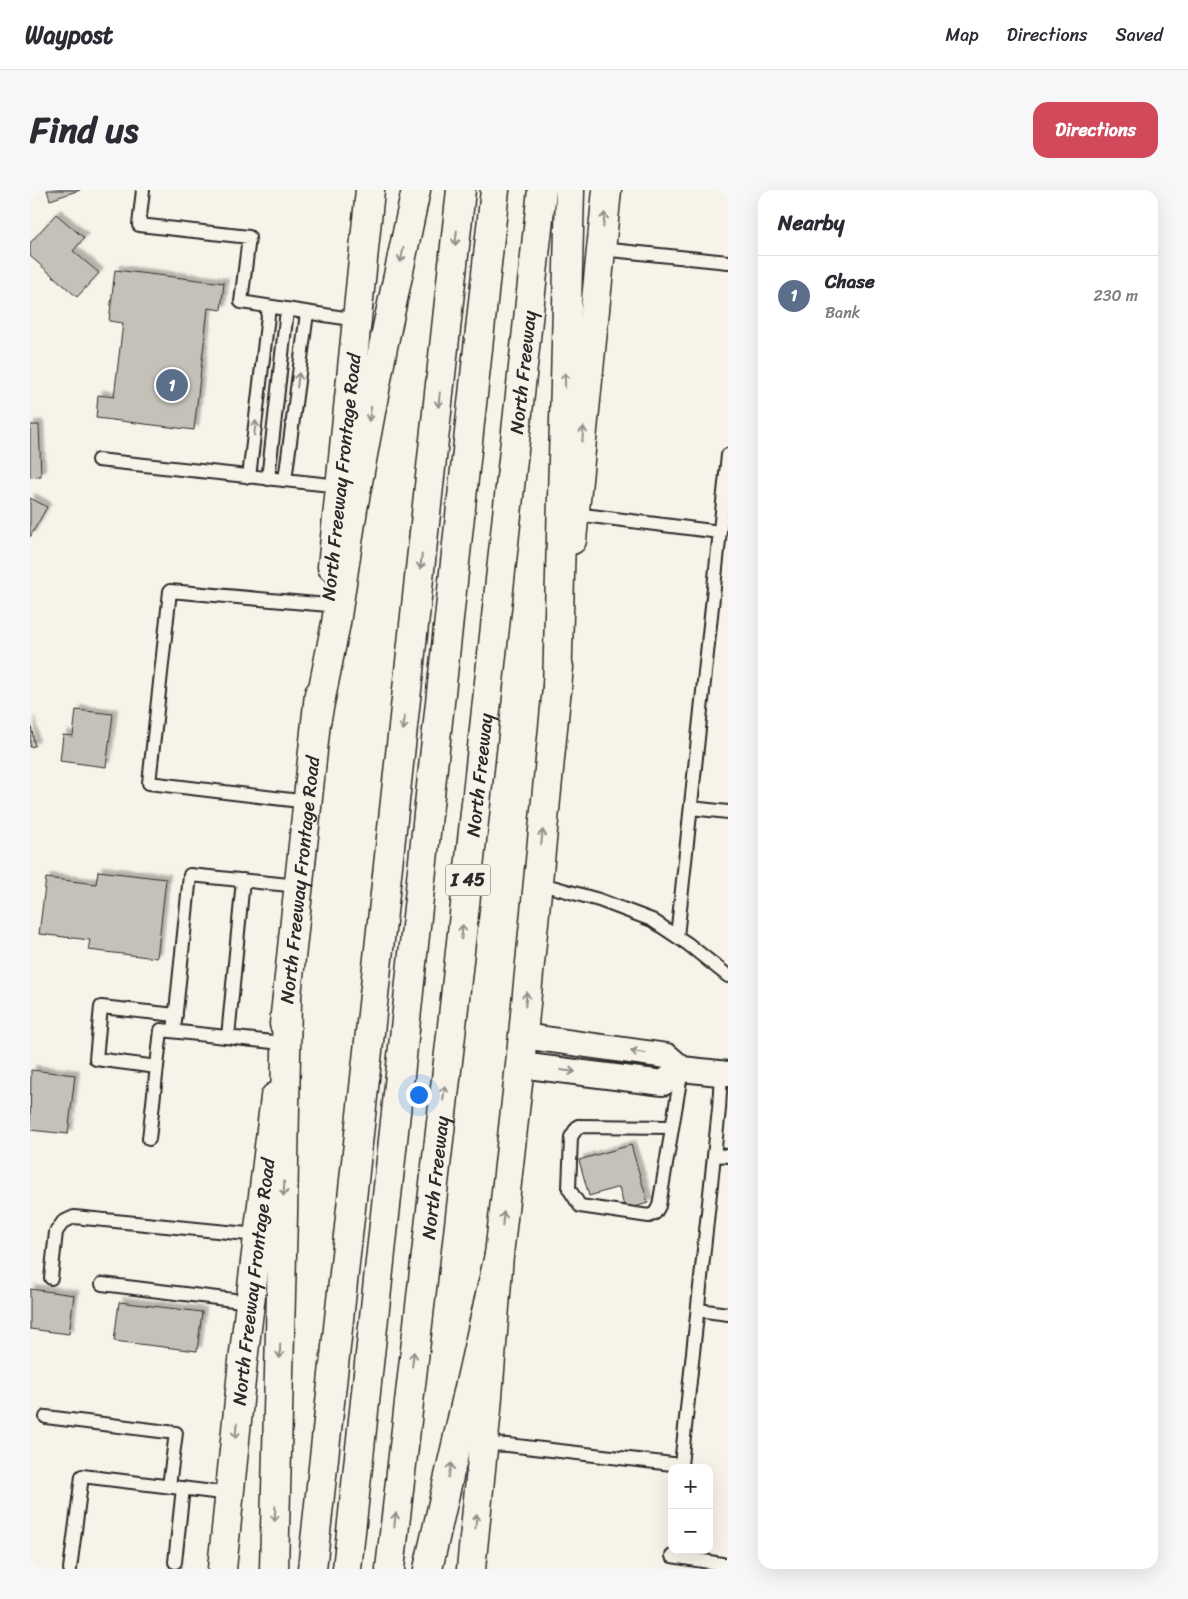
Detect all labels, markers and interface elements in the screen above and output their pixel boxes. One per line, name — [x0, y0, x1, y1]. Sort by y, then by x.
text: Waypost — [25, 14, 113, 56]
text: Map — [946, 19, 979, 51]
text: Directions — [1007, 19, 1088, 51]
text: Saved — [1116, 19, 1163, 51]
text: Find us — [30, 99, 138, 161]
button: Directions — [1033, 102, 1158, 158]
text: Nearby — [778, 204, 844, 242]
one-way arrow — [599, 212, 609, 228]
one-way arrow — [451, 230, 461, 246]
one-way arrow — [397, 246, 406, 262]
text: Chase — [825, 265, 875, 298]
text: 1 — [791, 281, 797, 310]
text: 230 m — [1093, 281, 1138, 310]
text: Bank — [825, 298, 860, 327]
street label: North Freeway — [499, 309, 545, 436]
street label: North Freeway Frontage Road — [312, 351, 370, 602]
pin: 1 — [156, 366, 188, 404]
one-way arrow — [293, 372, 303, 388]
one-way arrow — [560, 372, 569, 388]
one-way arrow — [434, 392, 444, 408]
one-way arrow — [365, 406, 375, 422]
one-way arrow — [250, 420, 260, 436]
one-way arrow — [578, 426, 588, 442]
one-way arrow — [416, 553, 426, 569]
street label: North Freeway — [456, 711, 502, 838]
one-way arrow — [399, 715, 409, 731]
street label: North Freeway Frontage Road — [270, 753, 329, 1005]
one-way arrow — [537, 829, 547, 845]
road number: I 45 — [446, 864, 490, 896]
one-way arrow — [457, 924, 467, 940]
one-way arrow — [522, 991, 531, 1007]
one-way arrow — [630, 1047, 646, 1057]
one-way arrow — [560, 1066, 576, 1076]
your location — [406, 1082, 432, 1108]
one-way arrow — [439, 1086, 449, 1102]
street label: North Freeway — [411, 1114, 458, 1241]
street label: North Freeway Frontage Road — [222, 1155, 284, 1407]
one-way arrow — [279, 1180, 289, 1197]
one-way arrow — [498, 1212, 508, 1228]
one-way arrow — [275, 1343, 284, 1359]
one-way arrow — [408, 1351, 418, 1367]
one-way arrow — [231, 1423, 241, 1439]
one-way arrow — [446, 1463, 455, 1479]
map controls — [668, 1464, 713, 1554]
button: + — [668, 1464, 713, 1509]
one-way arrow — [271, 1506, 280, 1522]
button: − — [668, 1509, 713, 1554]
one-way arrow — [390, 1513, 400, 1529]
one-way arrow — [471, 1513, 481, 1529]

